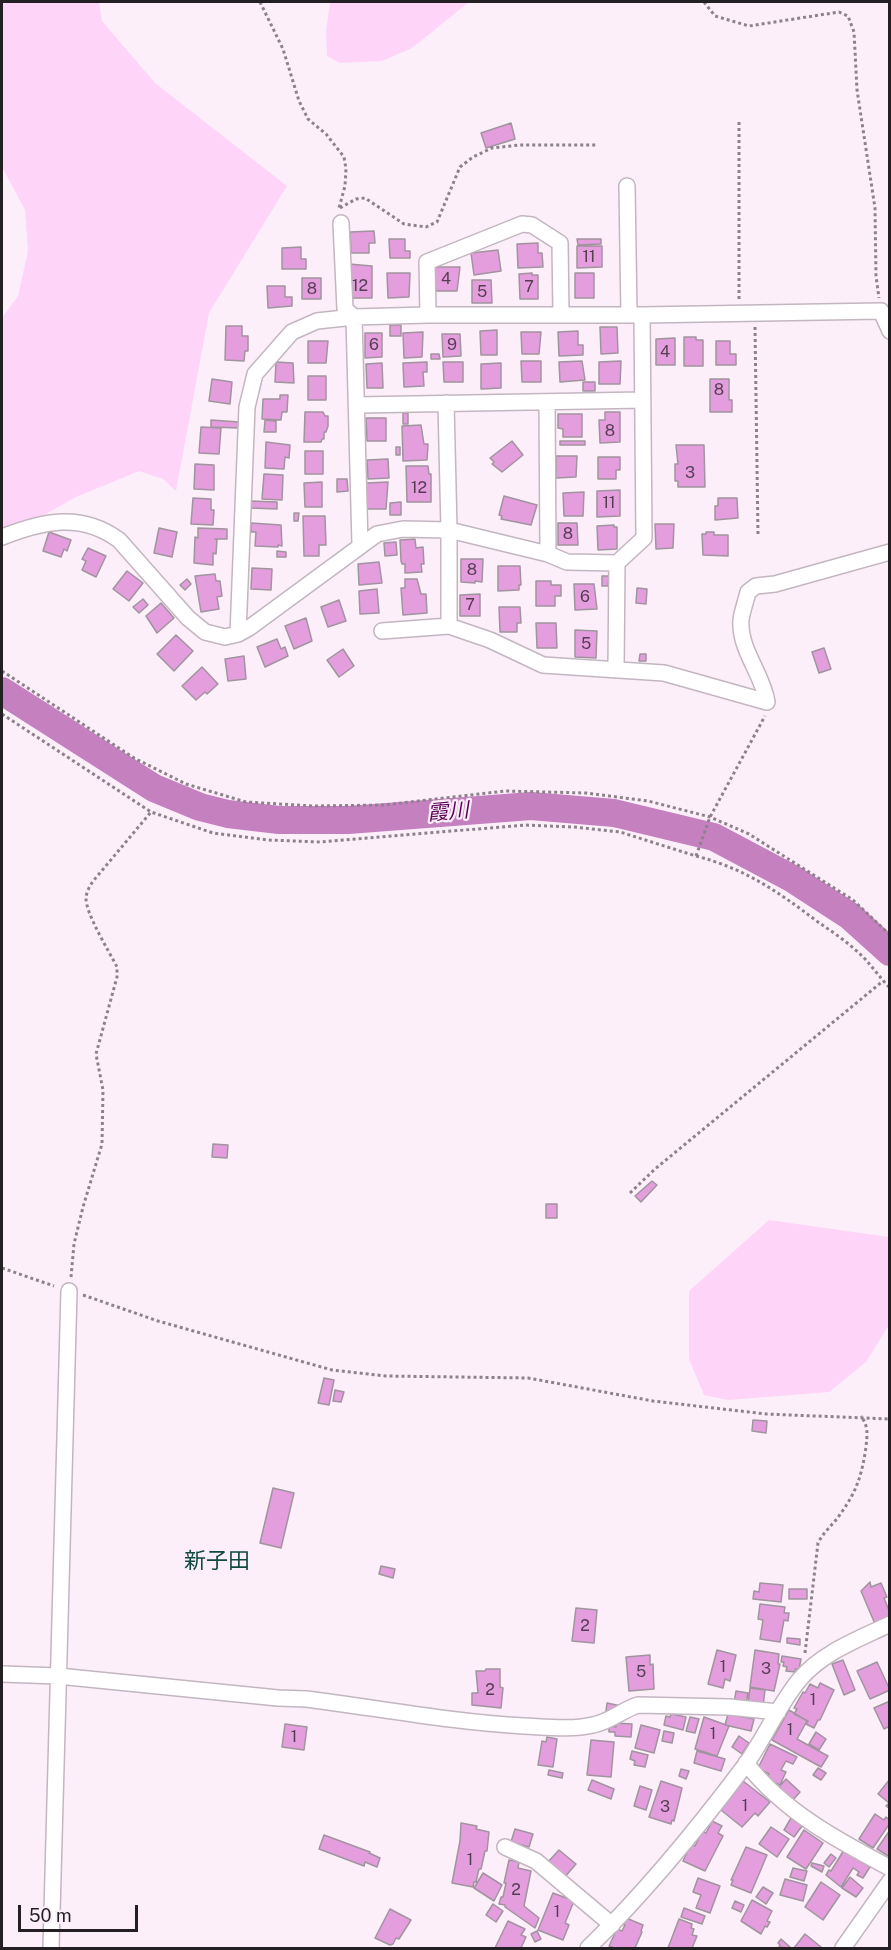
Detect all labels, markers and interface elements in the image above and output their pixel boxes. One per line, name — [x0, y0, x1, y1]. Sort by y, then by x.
house number: 11 — [582, 247, 596, 267]
house number: 4 — [441, 269, 451, 289]
house number: 12 — [352, 276, 368, 296]
house number: 7 — [524, 277, 534, 297]
house number: 8 — [307, 279, 317, 299]
house number: 5 — [477, 282, 487, 302]
house number: 6 — [369, 335, 379, 355]
house number: 9 — [447, 335, 457, 355]
house number: 4 — [660, 342, 670, 362]
house number: 8 — [714, 380, 724, 400]
house number: 8 — [605, 421, 615, 441]
house number: 3 — [685, 463, 695, 483]
house number: 12 — [411, 478, 427, 498]
house number: 11 — [602, 493, 616, 513]
house number: 8 — [563, 524, 573, 544]
house number: 8 — [467, 560, 477, 580]
house number: 6 — [580, 587, 590, 607]
house number: 7 — [465, 595, 475, 615]
house number: 5 — [581, 634, 591, 654]
water label: 霞川 — [426, 798, 470, 826]
district label: 新子田 — [184, 1548, 250, 1574]
house number: 2 — [580, 1616, 590, 1636]
house number: 1 — [720, 1657, 726, 1677]
house number: 3 — [761, 1659, 771, 1679]
house number: 5 — [636, 1662, 646, 1682]
house number: 2 — [485, 1680, 495, 1700]
house number: 1 — [810, 1690, 816, 1710]
house number: 1 — [787, 1720, 793, 1740]
house number: 1 — [710, 1724, 716, 1744]
house number: 1 — [291, 1727, 297, 1747]
house number: 1 — [742, 1796, 748, 1816]
house number: 3 — [660, 1797, 670, 1817]
house number: 1 — [467, 1850, 473, 1870]
house number: 2 — [511, 1880, 521, 1900]
scale bar — [21, 1893, 141, 1931]
house number: 1 — [554, 1902, 560, 1922]
text: 50 m — [29, 1905, 72, 1926]

